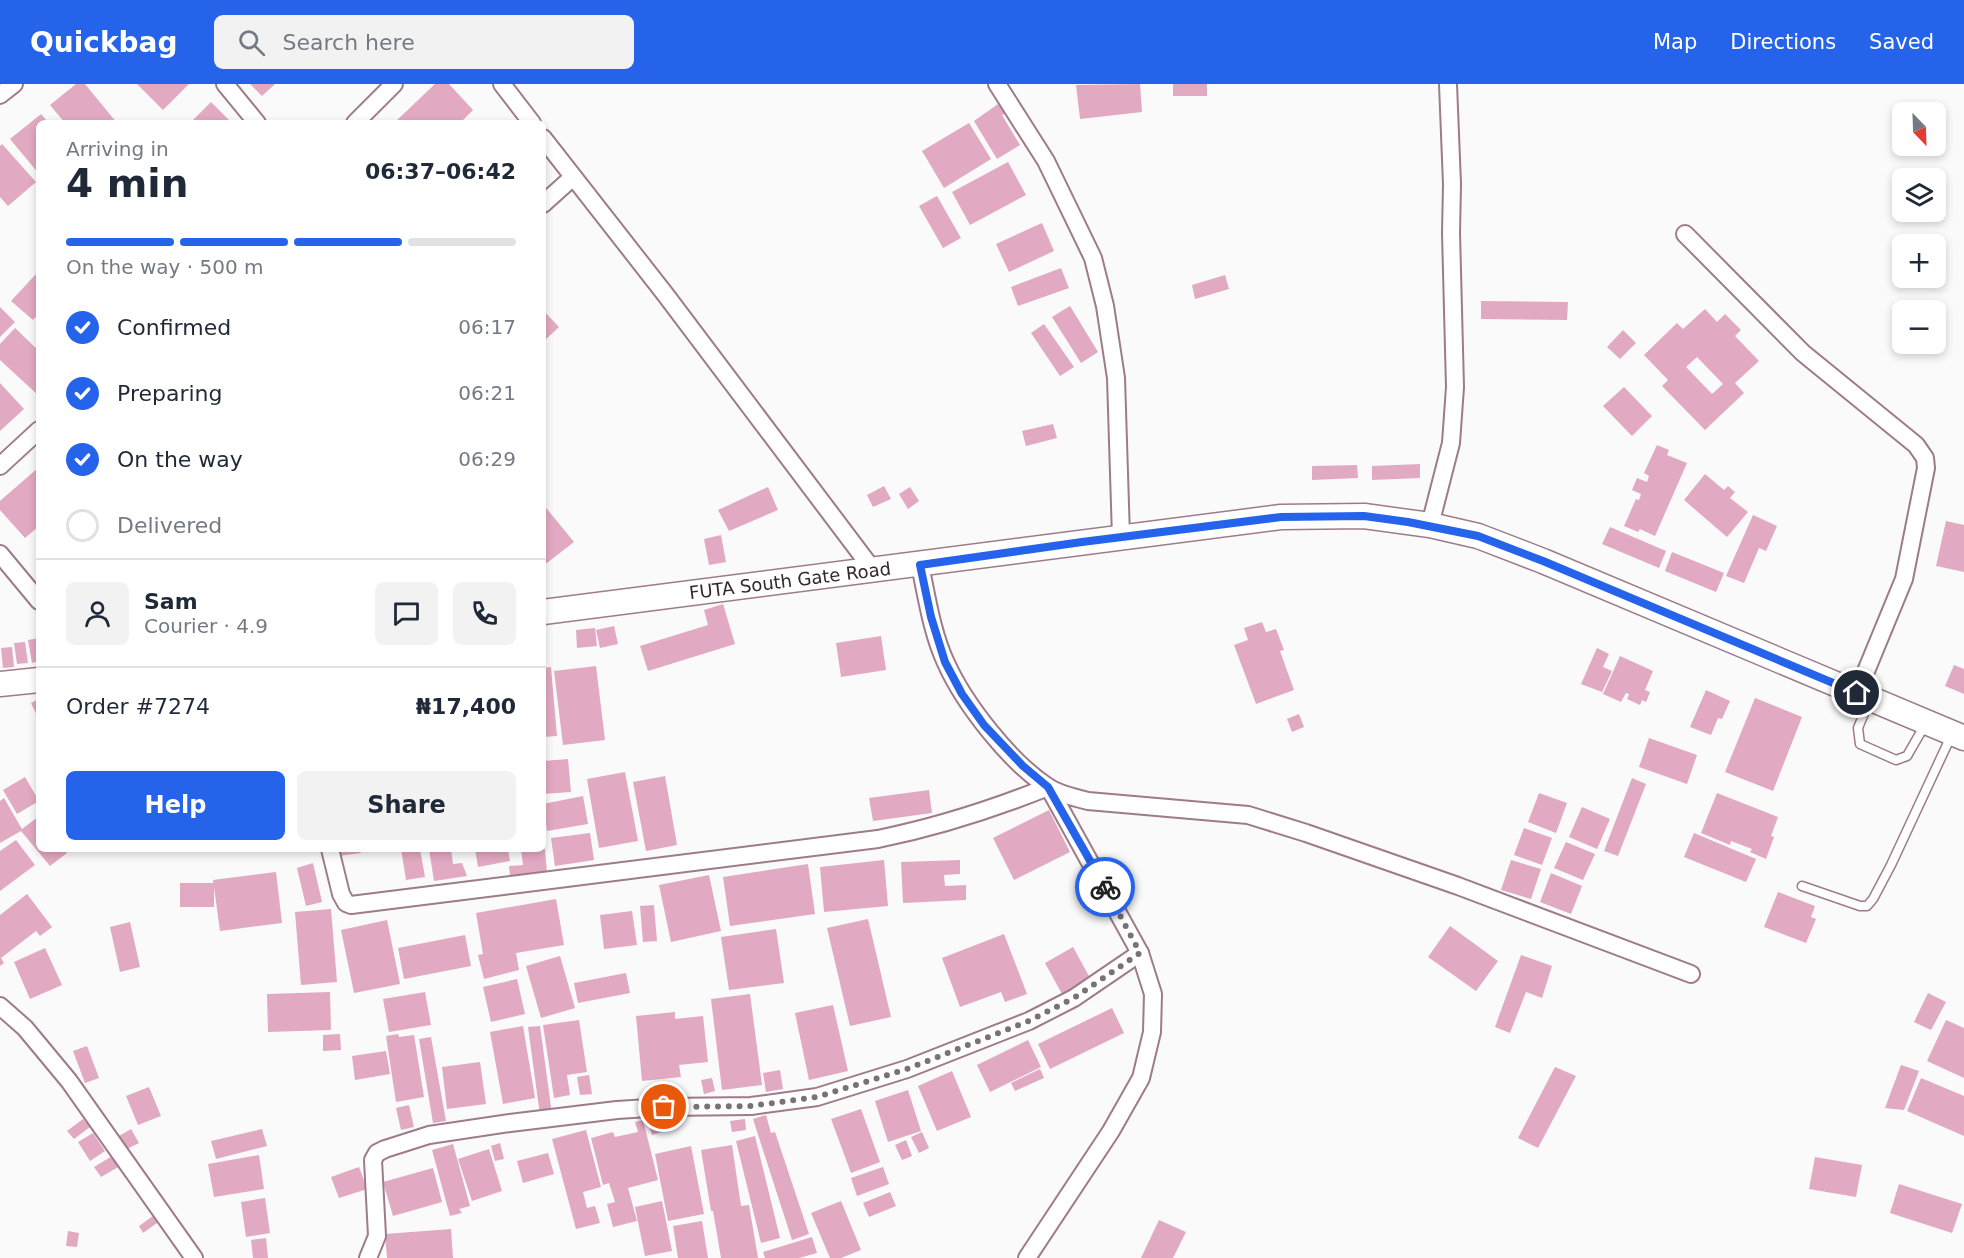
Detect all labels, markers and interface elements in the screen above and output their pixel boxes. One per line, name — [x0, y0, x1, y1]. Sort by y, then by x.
search box — [214, 15, 634, 69]
text: Quickbag — [30, 26, 178, 59]
icon: search — [235, 26, 268, 59]
text: Search here — [283, 30, 415, 55]
text: Map — [1653, 30, 1697, 54]
text: Directions — [1730, 30, 1836, 54]
text: Saved — [1869, 30, 1934, 54]
north arrow — [1892, 102, 1946, 156]
map controls — [1892, 102, 1946, 354]
text: Arriving in — [66, 137, 169, 161]
text: 06:37–06:42 — [365, 159, 516, 184]
text: 4 min — [66, 161, 188, 206]
button: layers — [1892, 168, 1946, 222]
button: + — [1892, 234, 1946, 288]
text: On the way · 500 m — [66, 255, 264, 279]
button: − — [1892, 300, 1946, 354]
icon: check — [66, 311, 99, 344]
text: Confirmed — [117, 315, 231, 340]
text: 06:17 — [458, 315, 516, 339]
icon: check — [66, 377, 99, 410]
text: Preparing — [117, 381, 223, 406]
text: 06:21 — [458, 381, 516, 405]
icon: check — [66, 443, 99, 476]
text: On the way — [117, 447, 243, 472]
text: 06:29 — [458, 447, 516, 471]
text: Delivered — [117, 513, 222, 538]
street label: FUTA South Gate Road — [688, 558, 892, 603]
button: person — [66, 582, 129, 645]
button: chat — [375, 582, 438, 645]
button: phone — [453, 582, 516, 645]
text: Sam — [144, 589, 198, 614]
text: Courier · 4.9 — [144, 614, 268, 638]
pin — [1831, 667, 1882, 718]
icon: home — [1840, 676, 1873, 709]
text: Order #7274 — [66, 694, 210, 719]
text: ₦17,400 — [416, 694, 516, 719]
button: Help — [66, 771, 285, 840]
button: Share — [297, 771, 516, 840]
courier — [1075, 857, 1135, 917]
icon: bike — [1089, 871, 1122, 904]
pin — [638, 1081, 689, 1132]
icon: bag — [647, 1090, 680, 1123]

